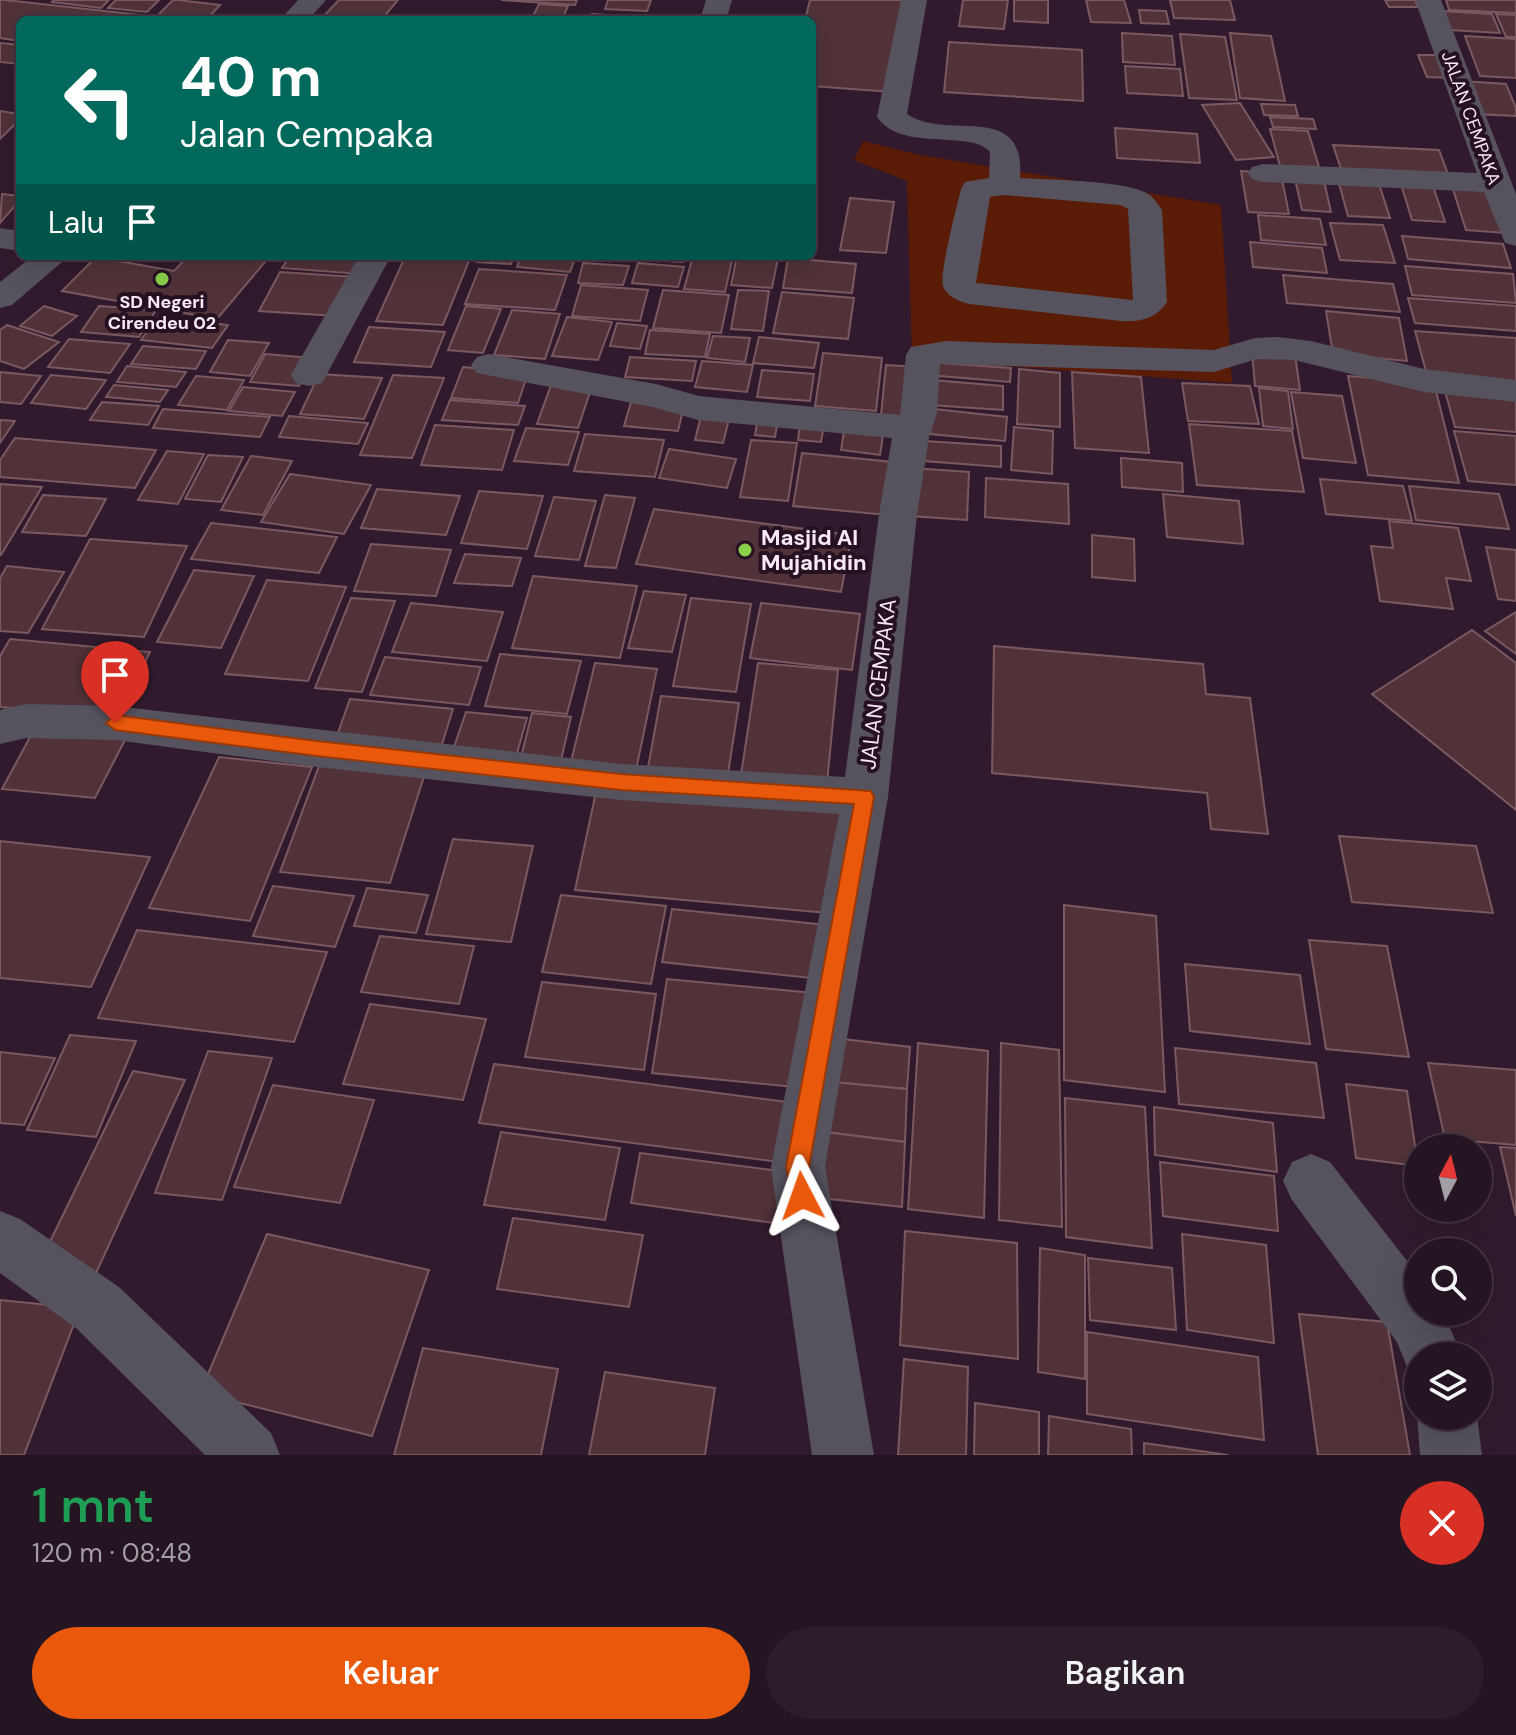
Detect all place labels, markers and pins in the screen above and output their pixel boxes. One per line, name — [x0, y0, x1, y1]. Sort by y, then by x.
marker: SD Negeri Cirendeu 02 — [153, 270, 171, 288]
place label: SD Negeri Cirendeu 02 — [108, 290, 216, 335]
place label: Masjid Al Mujahidin — [761, 523, 867, 577]
marker: Masjid Al Mujahidin — [736, 541, 754, 559]
pin — [81, 641, 149, 723]

